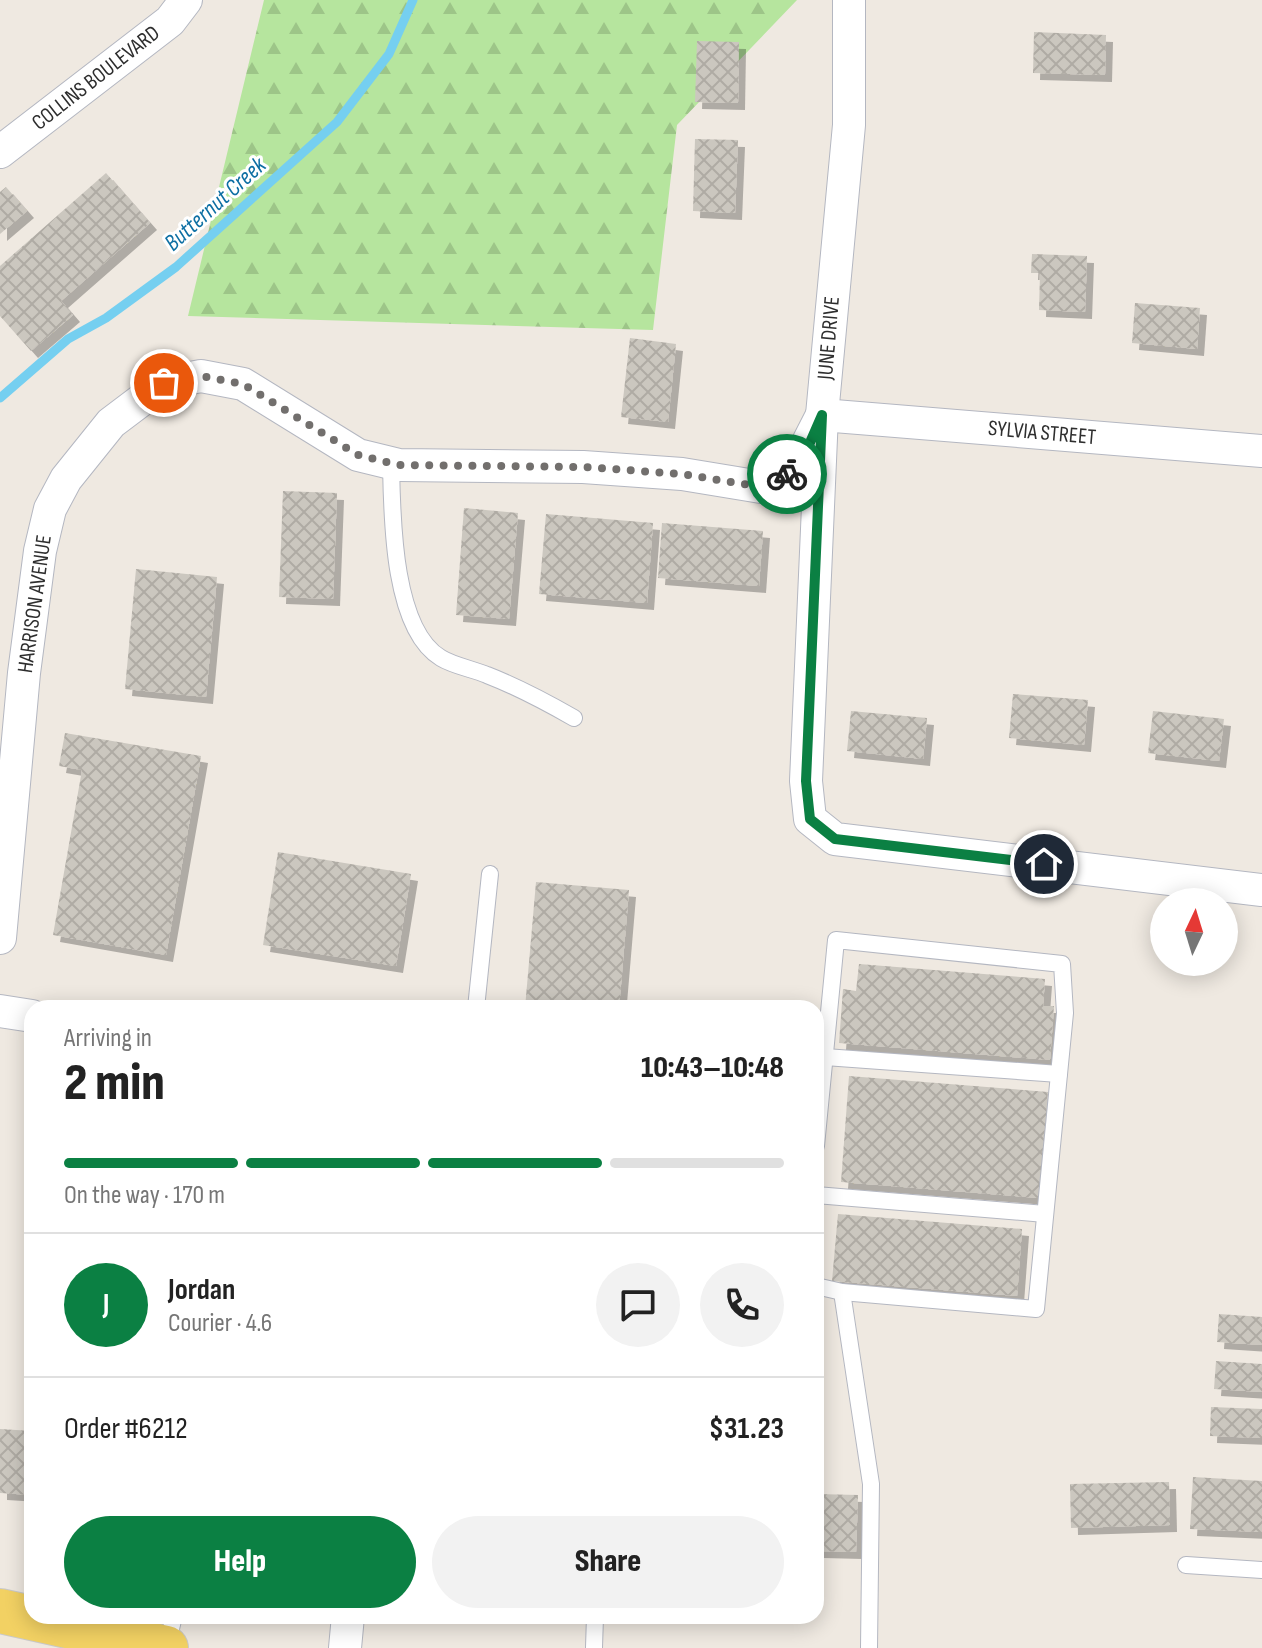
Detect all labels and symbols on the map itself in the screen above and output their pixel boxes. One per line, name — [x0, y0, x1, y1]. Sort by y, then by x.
street label: COLLINS BOULEVARD — [27, 20, 165, 136]
water label: Butternut Creek — [158, 150, 273, 257]
street label: JUNE DRIVE — [812, 295, 846, 382]
pin — [130, 349, 198, 417]
street label: SYLVIA STREET — [987, 415, 1097, 451]
courier — [747, 434, 827, 514]
street label: HARRISON AVENUE — [12, 533, 58, 675]
pin — [1010, 830, 1078, 898]
north arrow — [1150, 888, 1238, 976]

